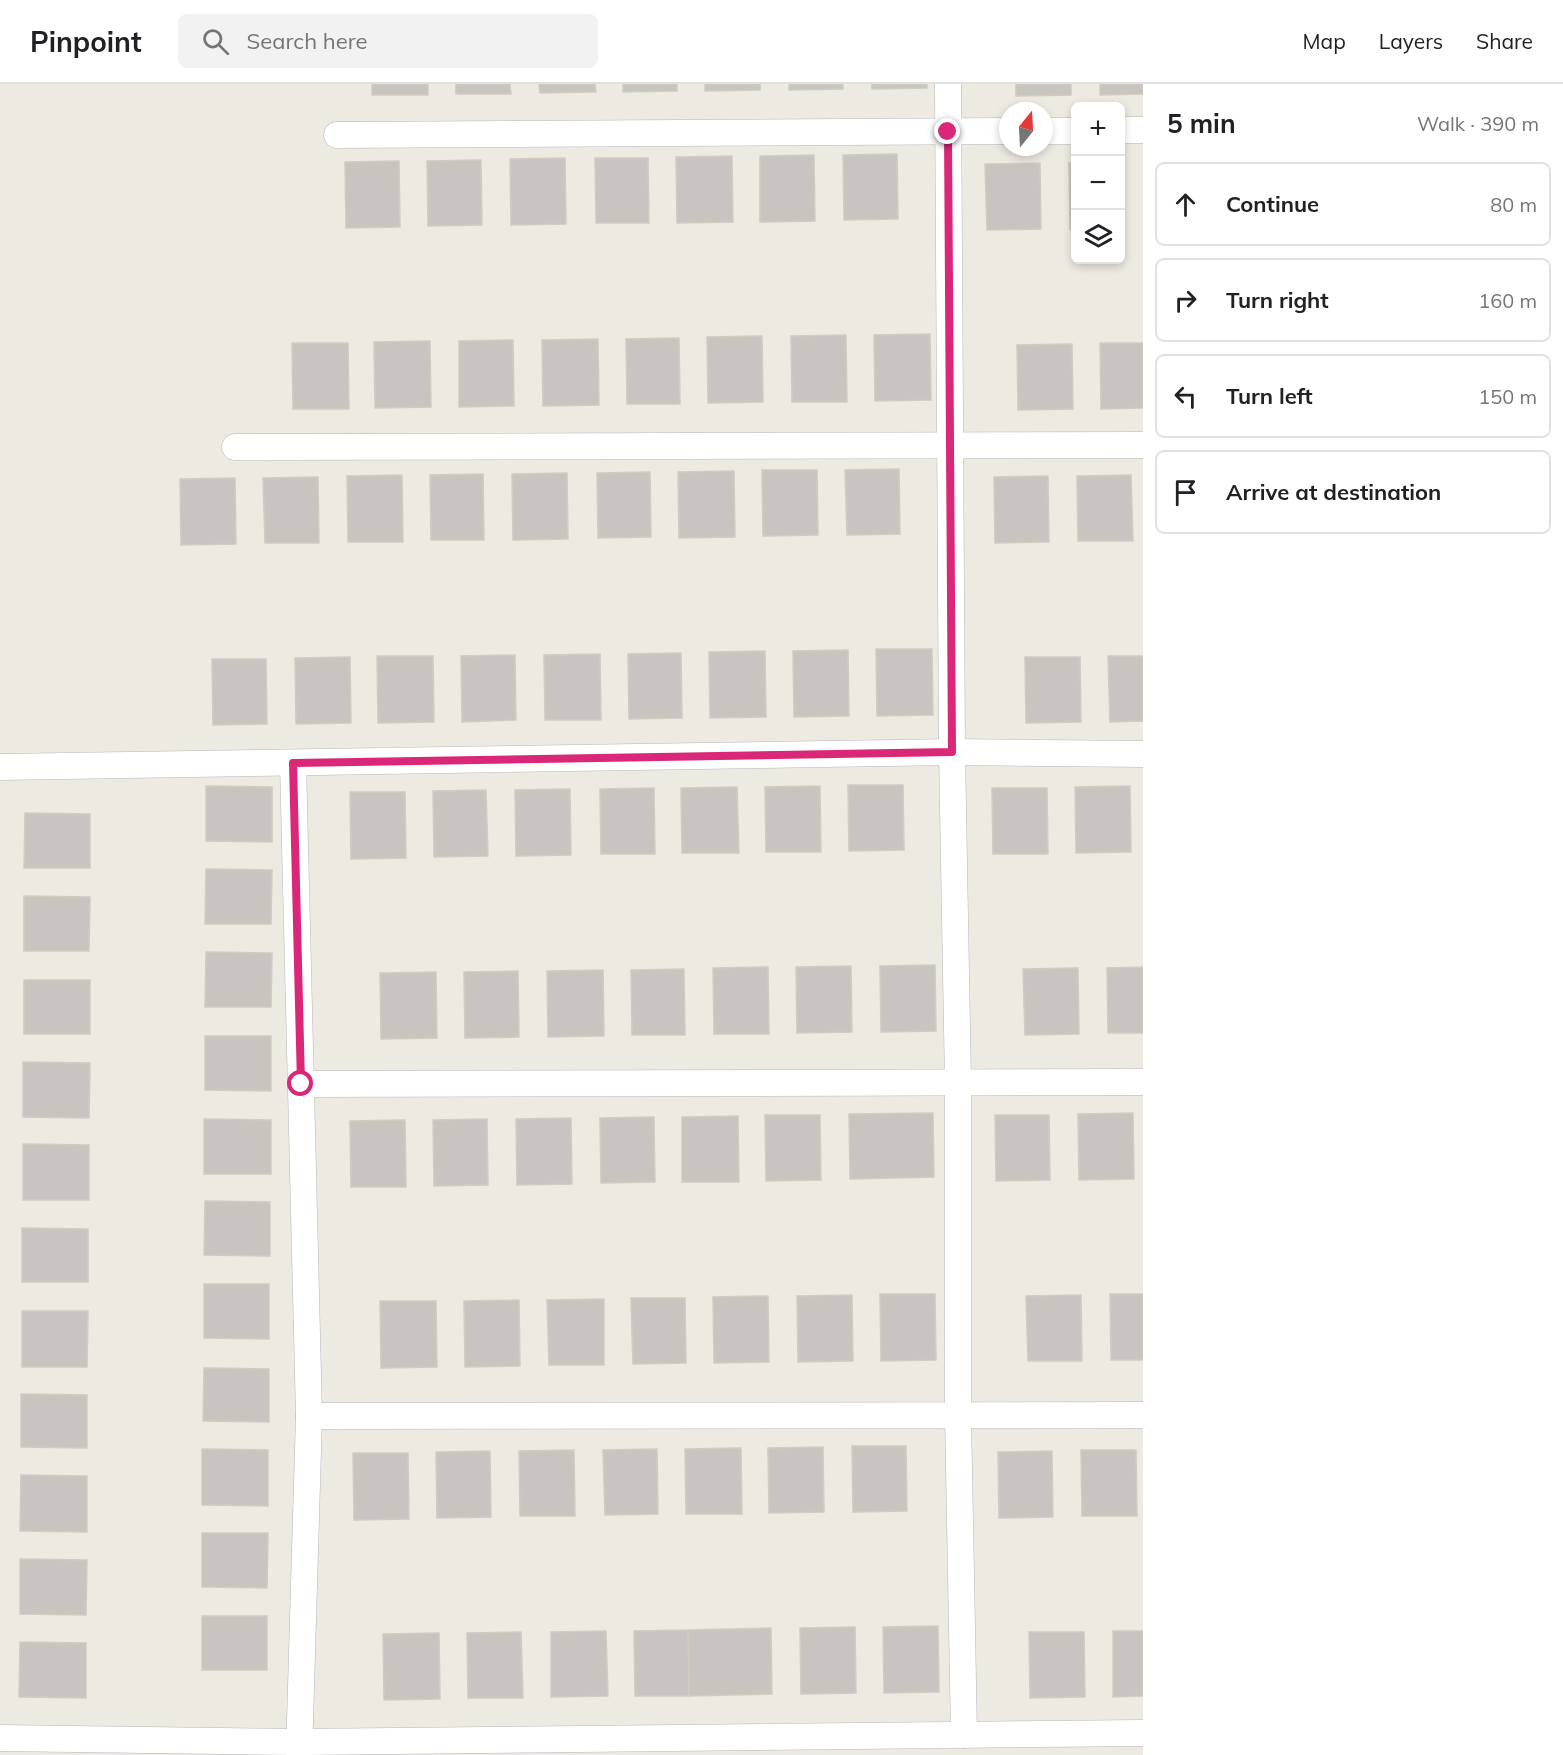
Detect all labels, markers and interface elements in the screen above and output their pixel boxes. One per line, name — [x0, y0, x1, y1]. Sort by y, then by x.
search box — [178, 14, 598, 68]
text: Pinpoint — [30, 24, 142, 59]
icon: search — [199, 25, 232, 58]
text: Search here — [247, 27, 368, 55]
text: Map — [1303, 28, 1346, 54]
text: Layers — [1379, 28, 1443, 54]
text: Share — [1476, 28, 1533, 54]
north arrow — [999, 102, 1053, 156]
map controls — [1071, 102, 1125, 264]
button: + — [1071, 102, 1125, 156]
text: 5 min — [1167, 107, 1236, 140]
text: Walk · 390 m — [1417, 111, 1539, 136]
route end — [934, 118, 960, 144]
button: − — [1071, 156, 1125, 210]
icon: ahead — [1169, 188, 1202, 221]
text: Continue — [1226, 190, 1319, 218]
text: 80 m — [1490, 192, 1537, 217]
button: layers — [1071, 210, 1125, 264]
icon: right — [1169, 284, 1202, 317]
text: Turn right — [1226, 286, 1329, 314]
text: 160 m — [1478, 288, 1537, 313]
icon: left — [1169, 380, 1202, 413]
text: Turn left — [1226, 382, 1313, 410]
text: 150 m — [1478, 384, 1537, 409]
icon: arrive — [1169, 476, 1202, 509]
text: Arrive at destination — [1226, 478, 1441, 506]
route start — [287, 1070, 313, 1096]

